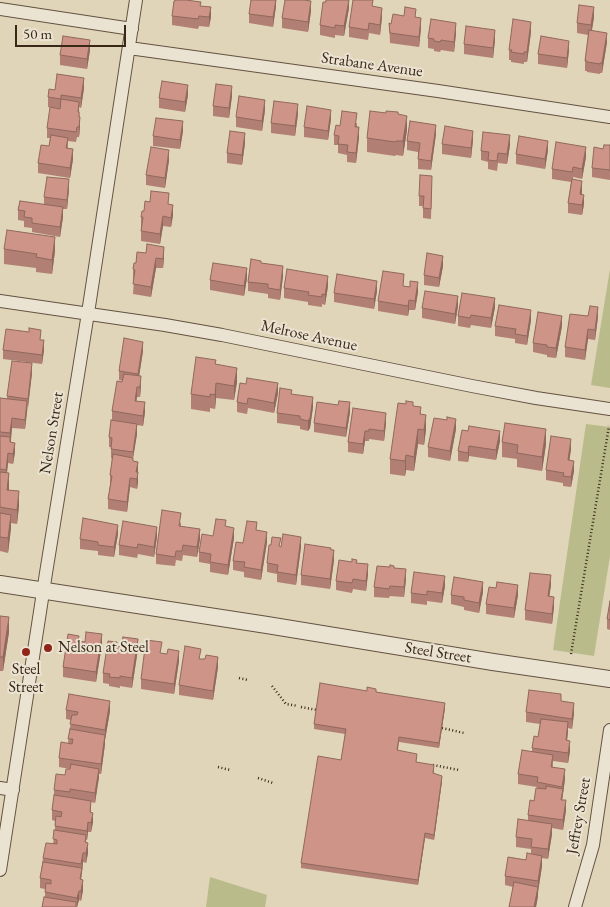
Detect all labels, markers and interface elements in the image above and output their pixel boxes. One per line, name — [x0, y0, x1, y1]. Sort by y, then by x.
scale bar — [18, 15, 129, 47]
text: 50 m — [23, 24, 52, 43]
street label: Strabane Avenue — [320, 48, 424, 82]
street label: Melrose Avenue — [259, 316, 359, 356]
street label: Nelson Street — [36, 391, 68, 475]
place label: Nelson at Steel — [58, 638, 149, 658]
street label: Steel Street — [403, 638, 473, 668]
marker: Nelson at Steel — [42, 642, 54, 654]
marker: Steel Street — [20, 646, 32, 658]
place label: Steel Street — [8, 660, 44, 698]
street label: Jeffrey Street — [563, 776, 595, 856]

